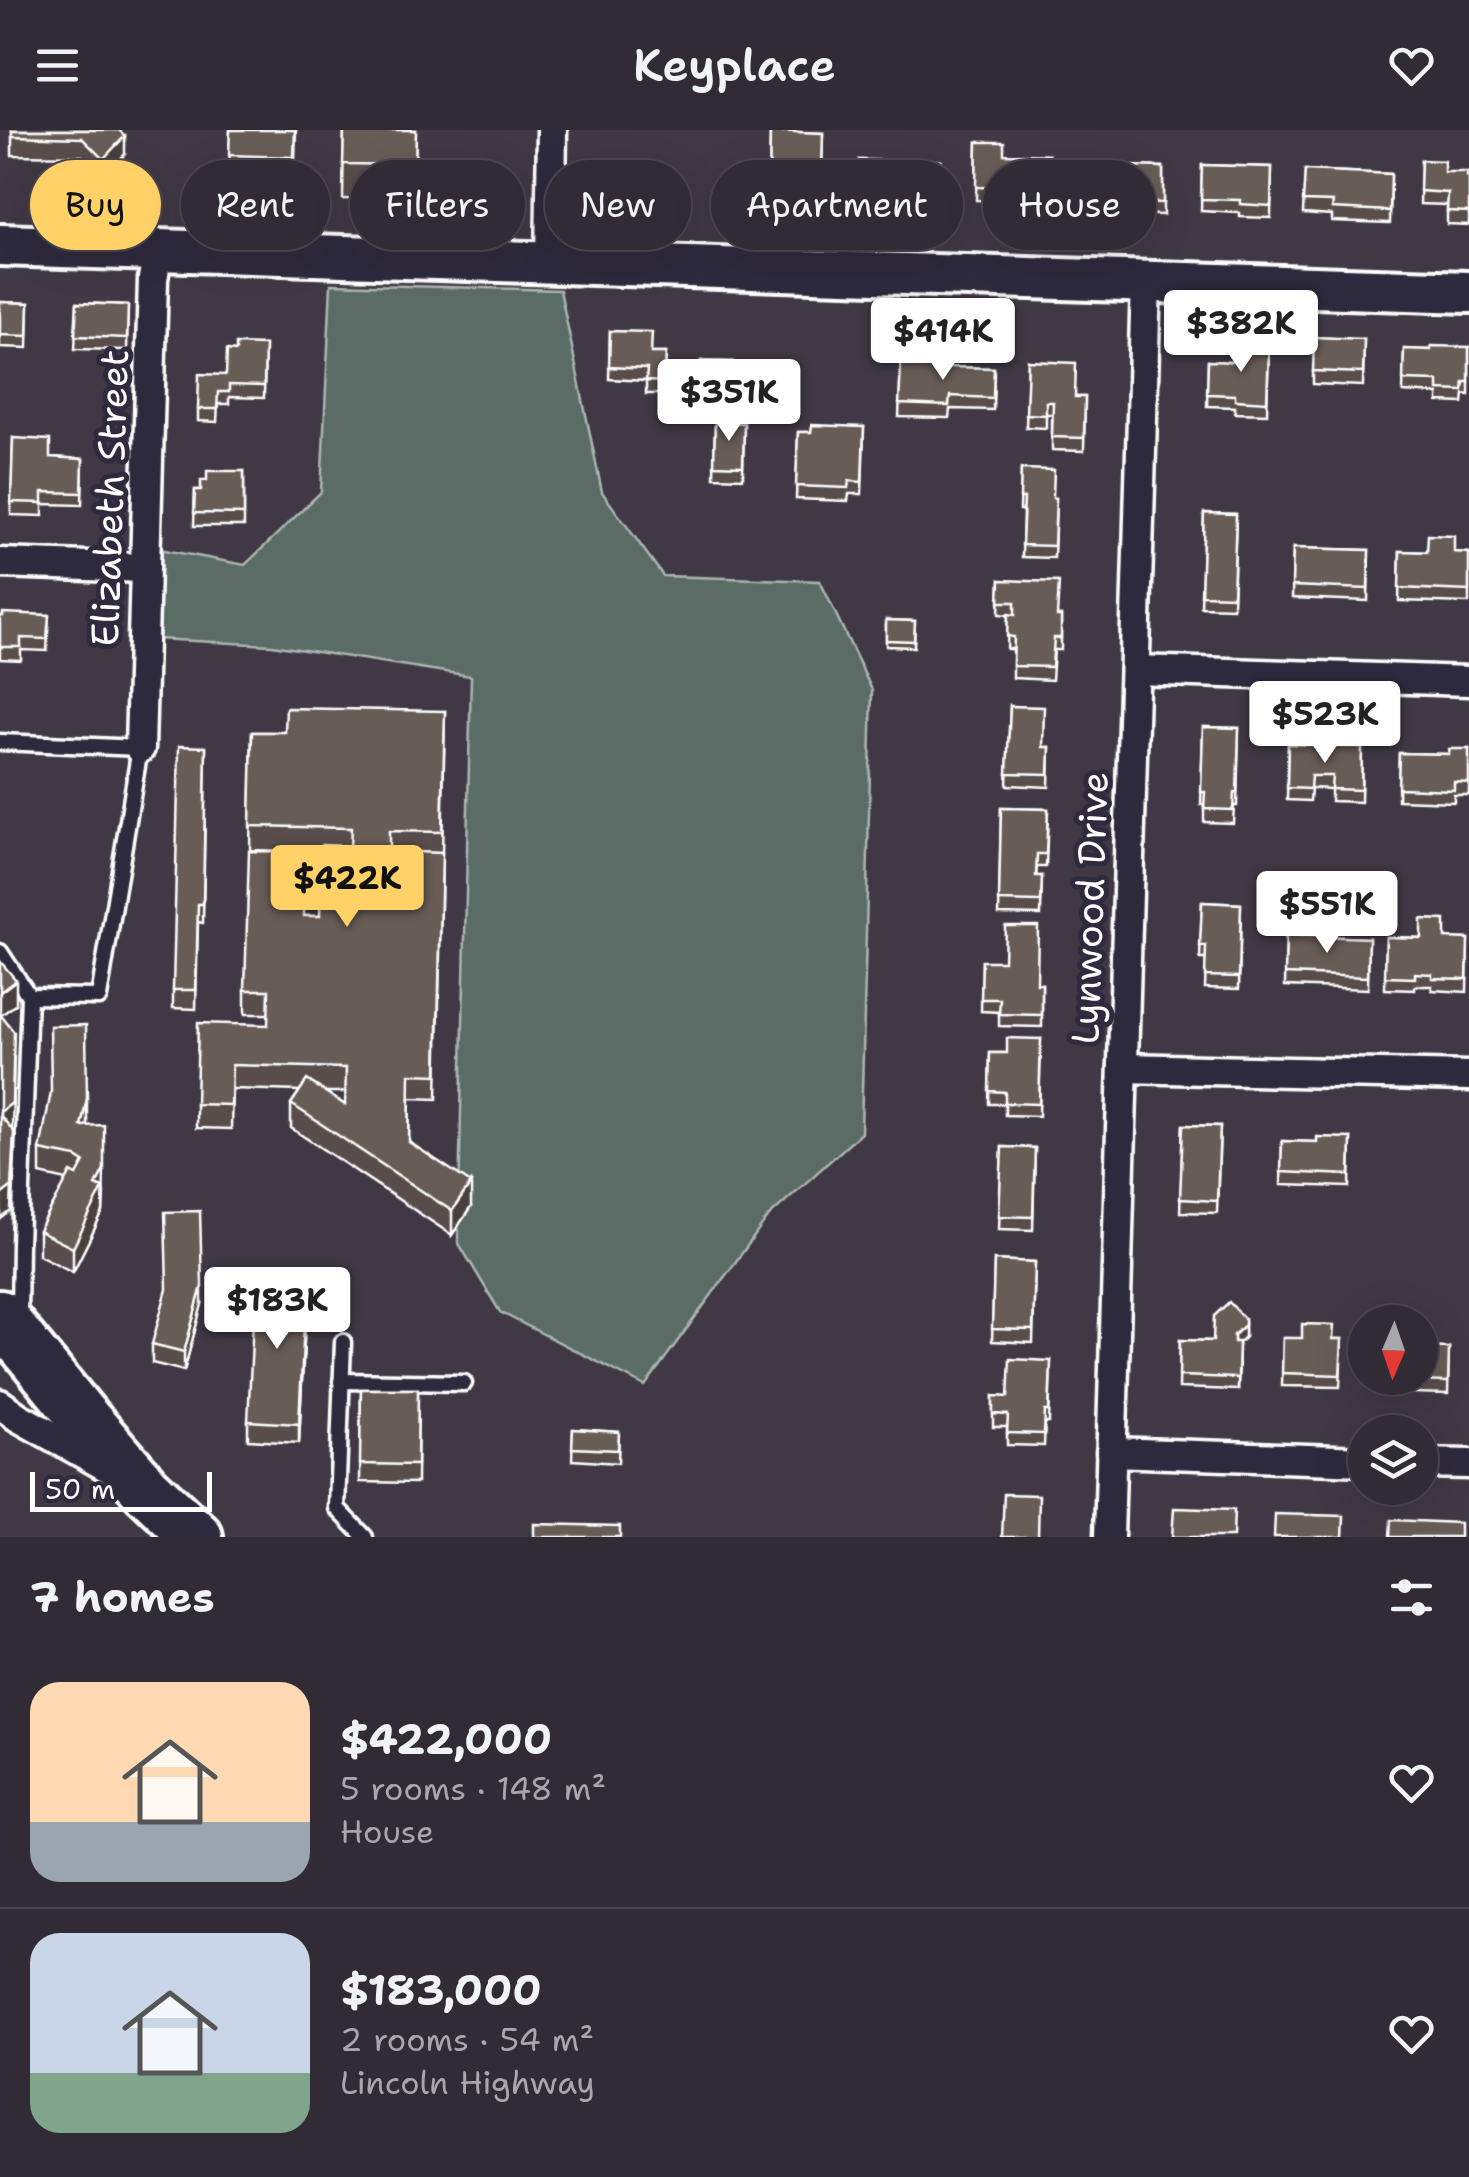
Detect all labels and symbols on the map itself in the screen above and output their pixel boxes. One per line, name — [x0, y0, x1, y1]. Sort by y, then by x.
pin: $382K — [1171, 290, 1311, 375]
pin: $414K — [873, 298, 1013, 383]
street label: Elizabeth Street — [79, 349, 140, 647]
pin: $351K — [659, 359, 799, 444]
pin: $523K — [1255, 681, 1395, 766]
street label: Lynwood Drive — [1059, 771, 1120, 1045]
pin: $422K — [277, 845, 417, 930]
pin: $551K — [1257, 871, 1397, 956]
pin: $183K — [207, 1267, 347, 1352]
north arrow — [1348, 1305, 1438, 1395]
scale bar — [30, 1467, 212, 1512]

